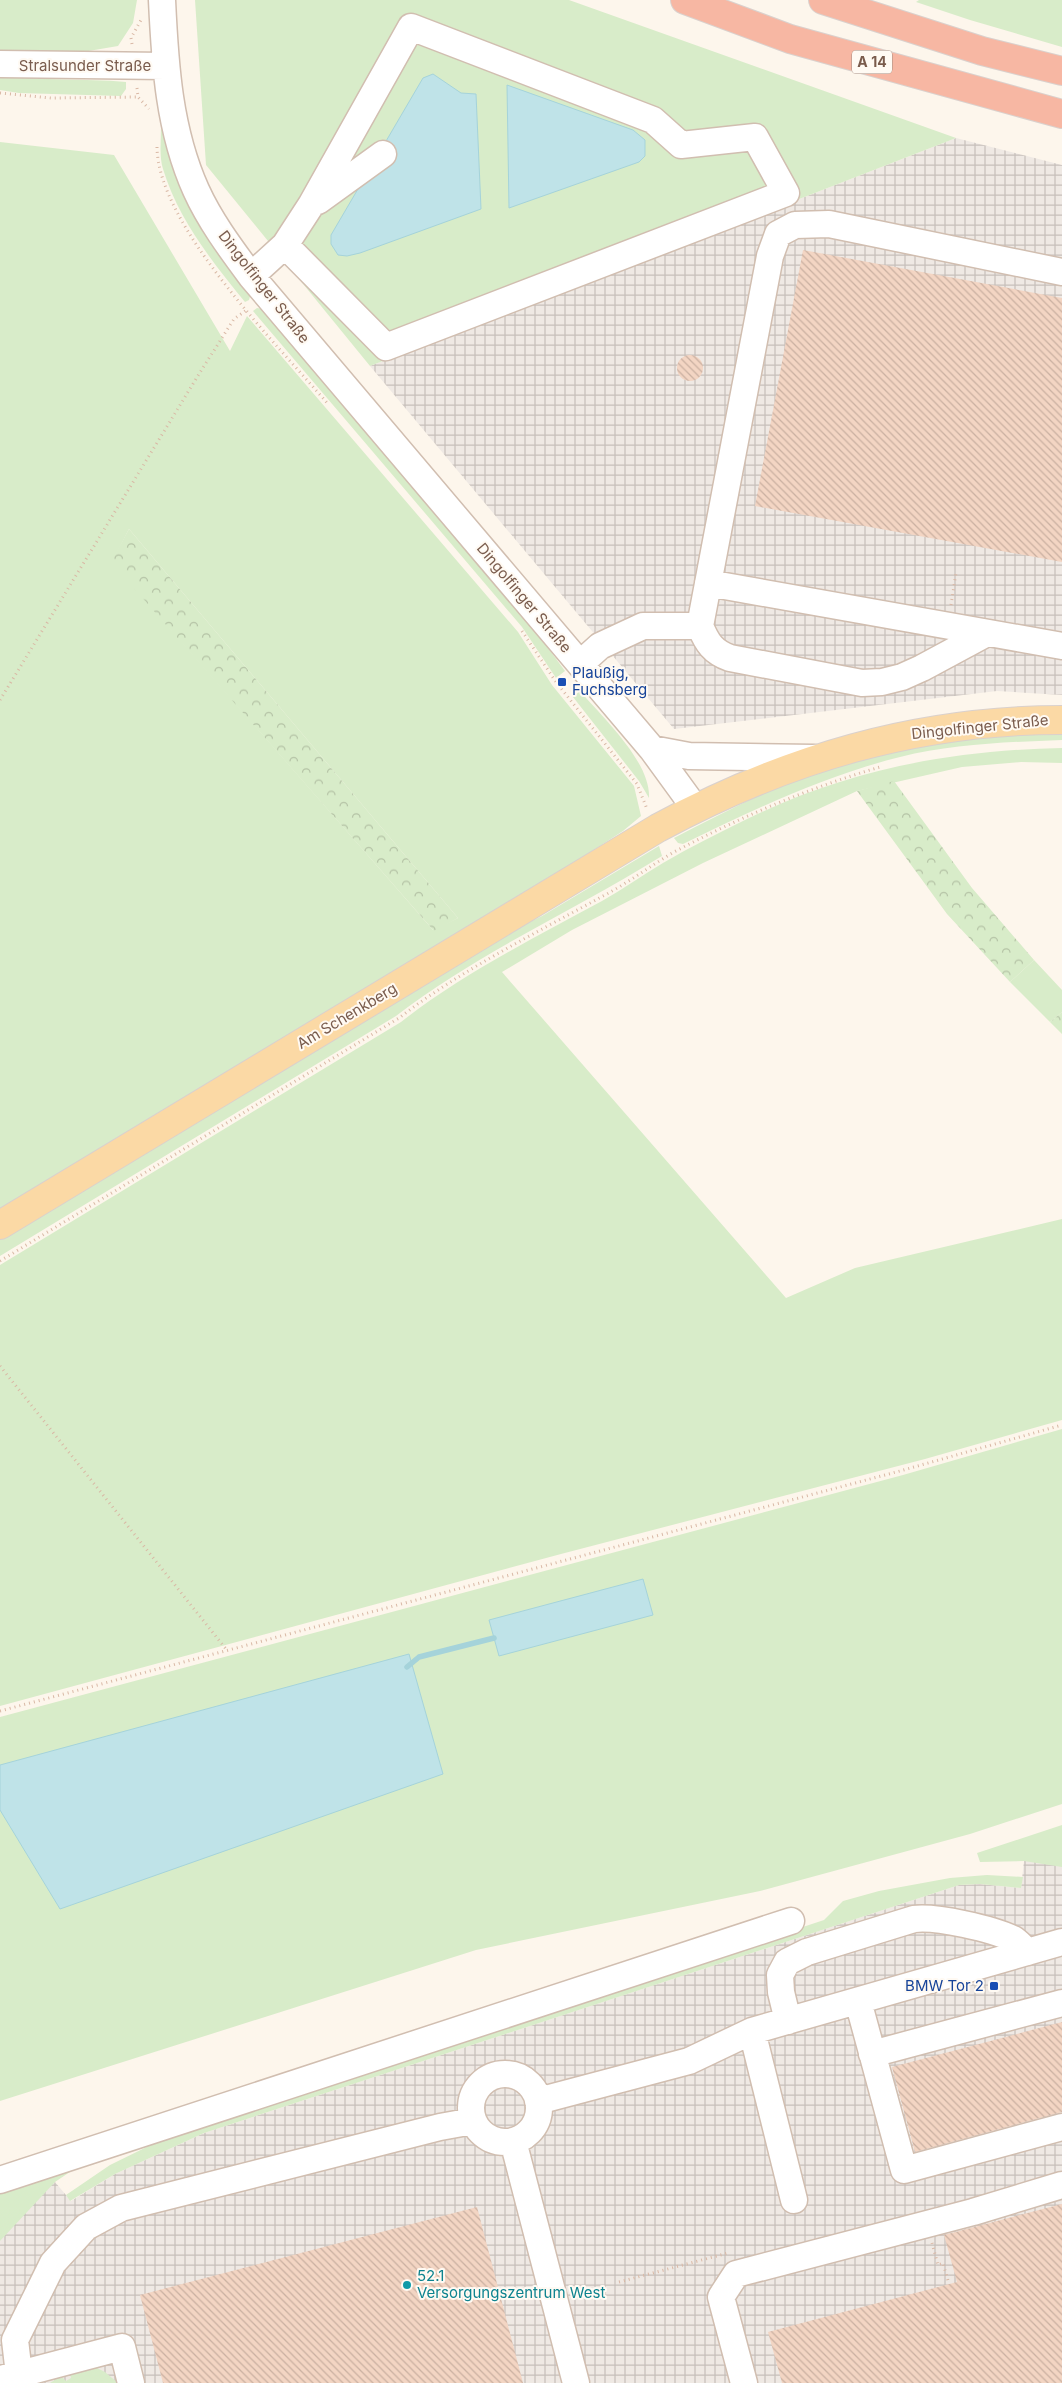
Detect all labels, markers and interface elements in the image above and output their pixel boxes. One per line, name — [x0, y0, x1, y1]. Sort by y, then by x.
road number: A 14 — [852, 51, 892, 74]
street label: Stralsunder Straße — [19, 56, 151, 75]
street label: Dingolfinger Straße — [215, 227, 314, 347]
street label: Dingolfinger Straße — [473, 539, 576, 656]
place label: Plaußig, Fuchsberg — [572, 663, 647, 699]
marker: Plaußig, Fuchsberg — [556, 676, 568, 688]
street label: Dingolfinger Straße — [911, 710, 1049, 743]
street label: Am Schenkberg — [293, 978, 400, 1053]
place label: BMW Tor 2 — [905, 1976, 984, 1995]
marker: BMW Tor 2 — [988, 1980, 1000, 1992]
place label: 52.1 Versorgungszentrum West — [417, 2266, 605, 2302]
marker: 52.1 Versorgungszentrum West — [401, 2279, 413, 2291]

